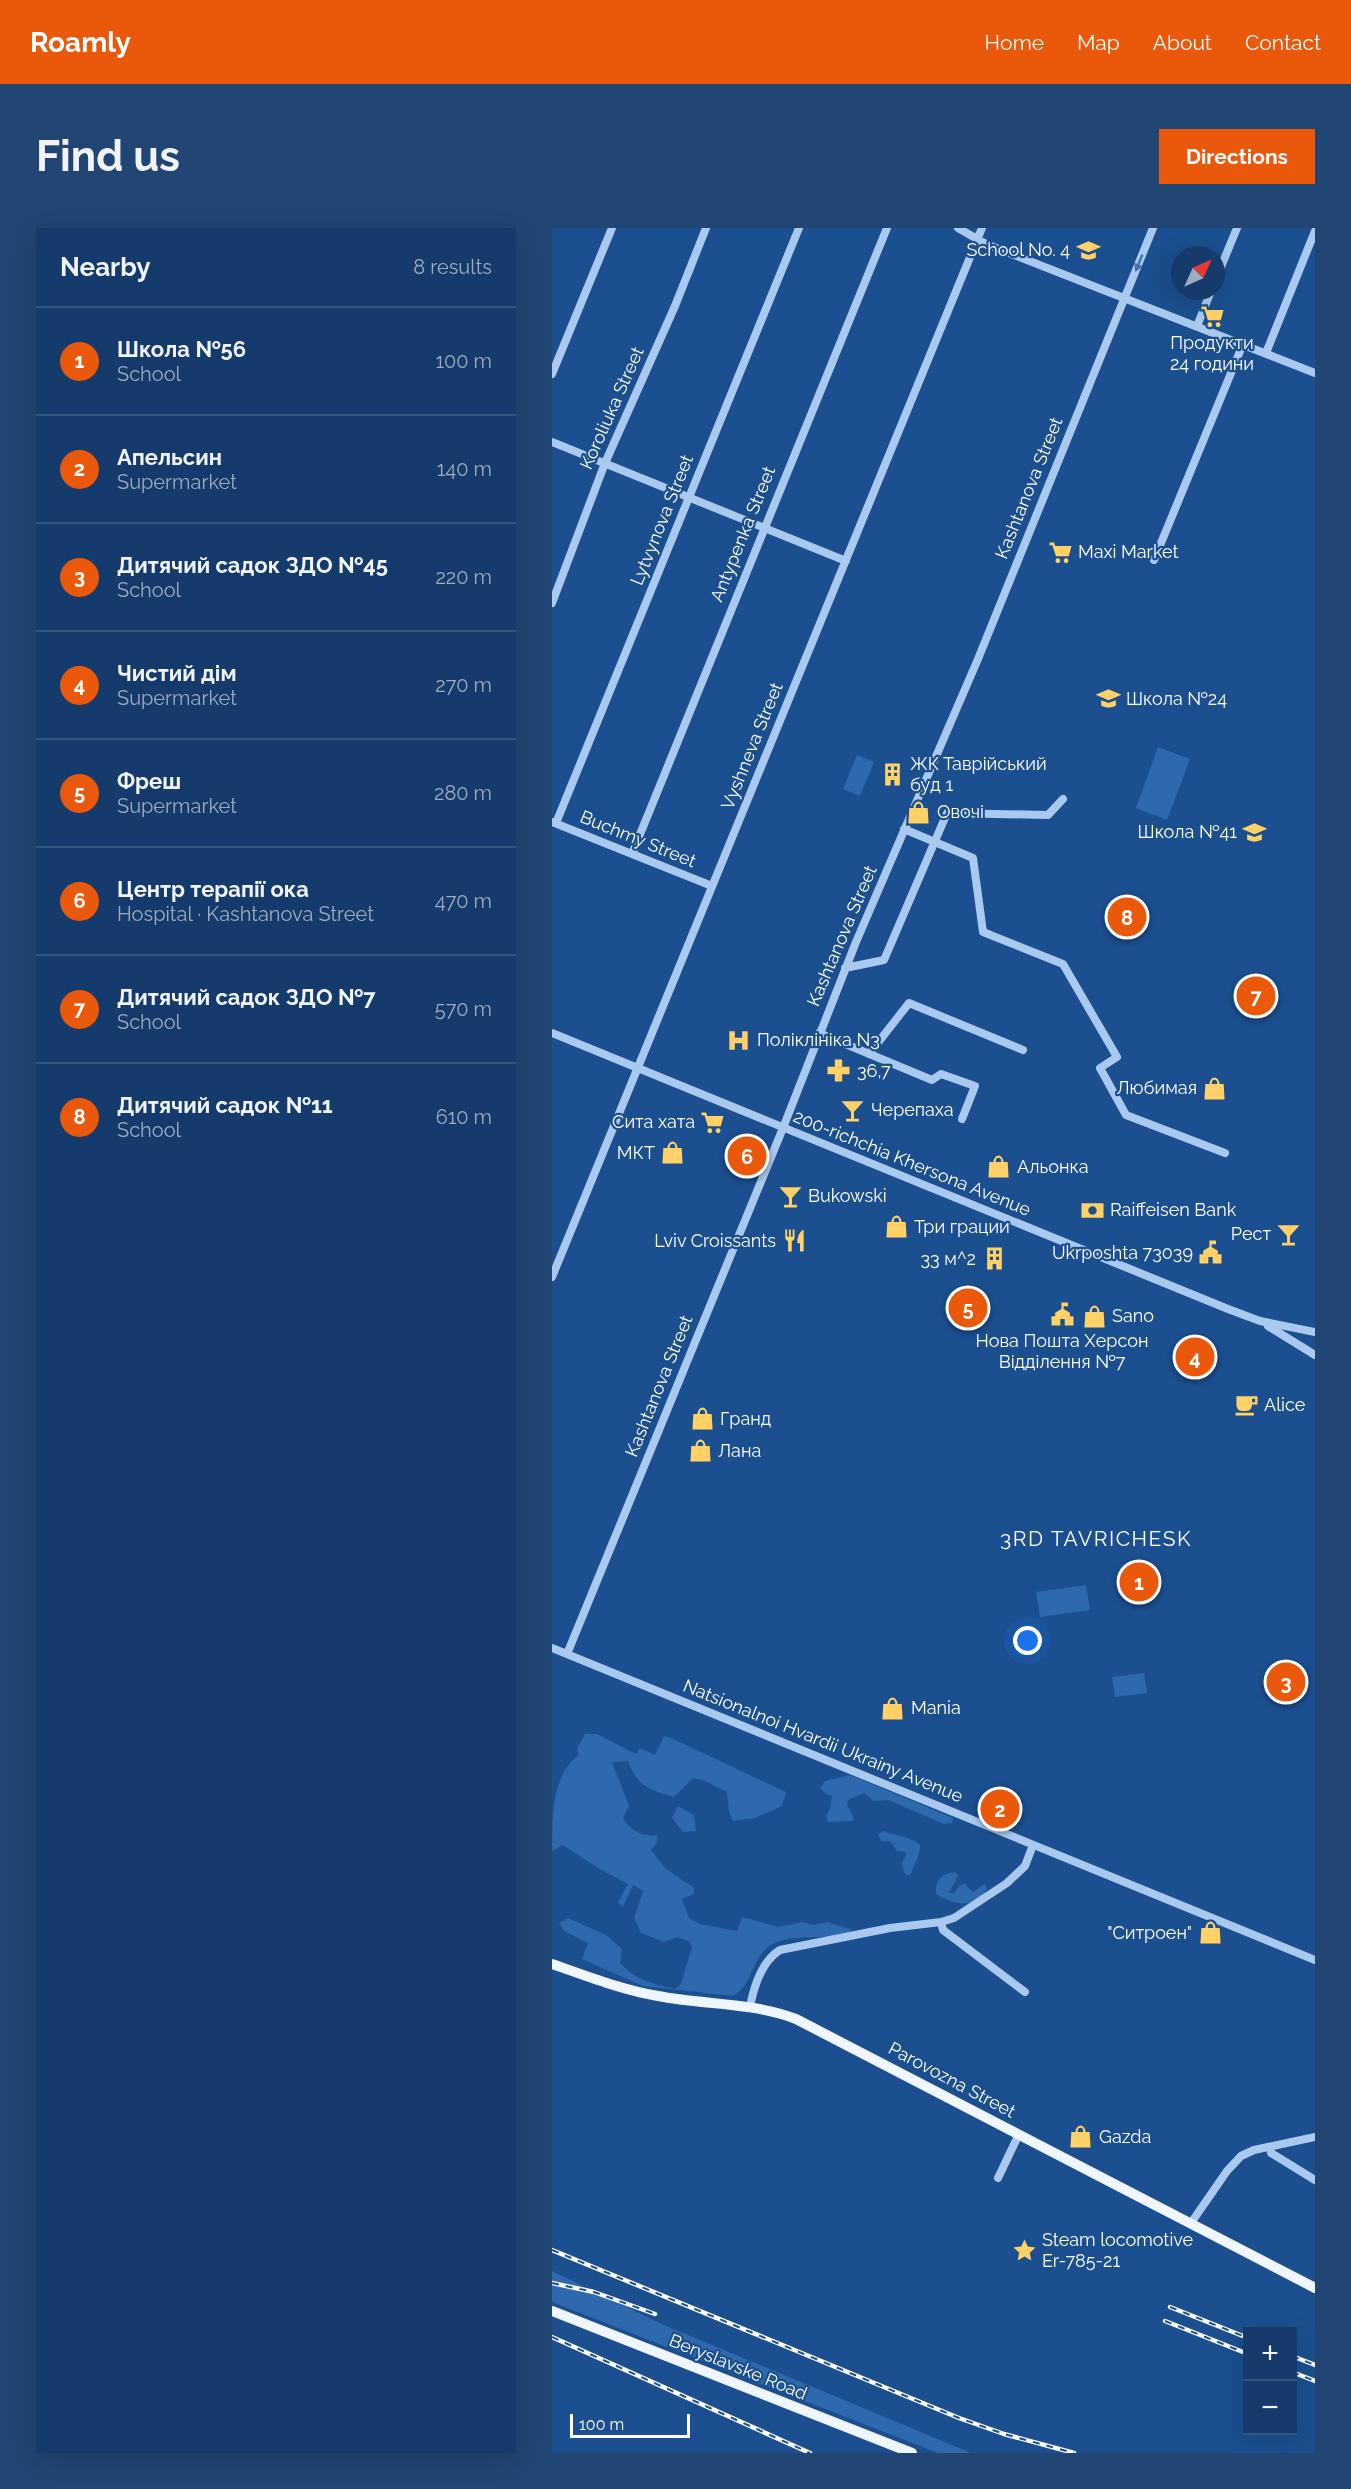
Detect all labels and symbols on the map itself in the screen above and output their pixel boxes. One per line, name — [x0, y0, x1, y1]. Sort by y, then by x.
school or university icon: School No. 4 — [1075, 237, 1101, 263]
place label: School No. 4 — [966, 239, 1070, 260]
north arrow — [1171, 246, 1225, 300]
one-way arrow — [1134, 255, 1144, 273]
supermarket icon: Продукти 24 години — [1199, 304, 1225, 330]
place label: Продукти 24 години — [1170, 332, 1254, 374]
street label: Koroliuka Street — [575, 343, 648, 472]
street label: Kashtanova Street — [991, 414, 1067, 562]
street label: Lytvynova Street — [626, 452, 697, 588]
street label: Antypenka Street — [706, 463, 779, 605]
supermarket icon: Maxi Market — [1047, 539, 1073, 565]
place label: Maxi Market — [1078, 541, 1178, 562]
street label: Vyshneva Street — [716, 679, 787, 812]
school or university icon: Школа №24 — [1095, 686, 1121, 712]
place label: Школа №24 — [1126, 688, 1227, 709]
place label: ЖК Таврійський буд 1 — [910, 753, 1047, 795]
building icon: ЖК Таврійський буд 1 — [879, 761, 905, 787]
shop icon: Овочі — [906, 799, 932, 825]
place label: Овочі — [937, 801, 984, 822]
street label: Buchmy Street — [577, 806, 699, 871]
school or university icon: Школа №41 — [1242, 819, 1268, 845]
place label: Школа №41 — [1138, 821, 1237, 842]
street label: Kashtanova Street — [802, 862, 881, 1009]
pin: 8 — [1108, 894, 1146, 940]
pin: 7 — [1236, 974, 1276, 1018]
hospital icon: Поліклініка N3 — [726, 1027, 752, 1053]
place label: Поліклініка N3 — [757, 1029, 880, 1050]
pharmacy icon: 36,7 — [826, 1058, 852, 1084]
place label: 36,7 — [857, 1060, 891, 1081]
shop icon: Любимая — [1202, 1075, 1228, 1101]
place label: Любимая — [1117, 1077, 1197, 1098]
bar icon: Черепаха — [840, 1097, 866, 1123]
place label: Черепаха — [871, 1099, 954, 1120]
street label: 200-richchia Khersona Avenue — [790, 1105, 1034, 1220]
supermarket icon: Сита хата — [700, 1109, 726, 1135]
place label: Сита хата — [612, 1111, 695, 1132]
pin: 6 — [728, 1134, 766, 1178]
shop icon: МКТ — [660, 1140, 686, 1166]
place label: МКТ — [617, 1142, 655, 1163]
shop icon: Альонка — [986, 1154, 1012, 1180]
place label: Альонка — [1017, 1156, 1089, 1177]
bar icon: Bukowski — [777, 1183, 803, 1209]
place label: Bukowski — [808, 1185, 887, 1206]
bank icon: Raiffeisen Bank — [1079, 1197, 1105, 1223]
place label: Raiffeisen Bank — [1110, 1199, 1237, 1220]
shop icon: Три грации — [883, 1214, 909, 1240]
place label: Три грации — [914, 1216, 1010, 1237]
bar icon: Рест — [1276, 1221, 1302, 1247]
place label: Рест — [1231, 1223, 1271, 1244]
restaurant icon: Lviv Croissants — [781, 1228, 807, 1254]
place label: Lviv Croissants — [654, 1230, 776, 1251]
public building icon: Ukrposhta 73039 — [1198, 1240, 1224, 1266]
place label: Ukrposhta 73039 — [1052, 1242, 1193, 1263]
building icon: 33 м^2 — [981, 1246, 1007, 1272]
place label: 33 м^2 — [920, 1248, 976, 1269]
pin: 5 — [948, 1286, 988, 1330]
public building icon: Нова Пошта Херсон Відділення №7 — [1049, 1302, 1075, 1328]
shop icon: Sano — [1081, 1303, 1107, 1329]
place label: Sano — [1112, 1305, 1154, 1326]
street label: Kashtanova Street — [621, 1312, 697, 1460]
place label: Нова Пошта Херсон Відділення №7 — [976, 1330, 1148, 1372]
pin: 4 — [1176, 1334, 1214, 1380]
cafe icon: Alice — [1233, 1392, 1259, 1418]
place label: Alice — [1264, 1394, 1306, 1415]
shop icon: Гранд — [689, 1406, 715, 1432]
place label: Гранд — [720, 1408, 771, 1429]
shop icon: Лана — [687, 1438, 713, 1464]
place label: Лана — [718, 1440, 761, 1461]
district label: 3RD TAVRICHESK — [1000, 1526, 1192, 1551]
pin: 1 — [1120, 1560, 1158, 1604]
your location — [1013, 1626, 1042, 1655]
pin: 3 — [1266, 1660, 1306, 1704]
street label: Natsionalnoi Hvardii Ukrainy Avenue — [680, 1675, 967, 1807]
shop icon: Mania — [880, 1695, 906, 1721]
place label: Mania — [911, 1697, 961, 1718]
pin: 2 — [980, 1786, 1020, 1832]
shop icon: "Ситроен" — [1197, 1920, 1223, 1946]
place label: "Ситроен" — [1107, 1922, 1192, 1943]
street label: Parovozna Street — [885, 2037, 1019, 2122]
shop icon: Gazda — [1068, 2124, 1094, 2150]
place label: Gazda — [1099, 2126, 1151, 2147]
place label: Steam locomotive Er-785-21 — [1042, 2229, 1194, 2271]
place icon: Steam locomotive Er-785-21 — [1011, 2237, 1037, 2263]
street label: Beryslavske Road — [666, 2329, 810, 2404]
scale bar — [570, 2411, 690, 2438]

